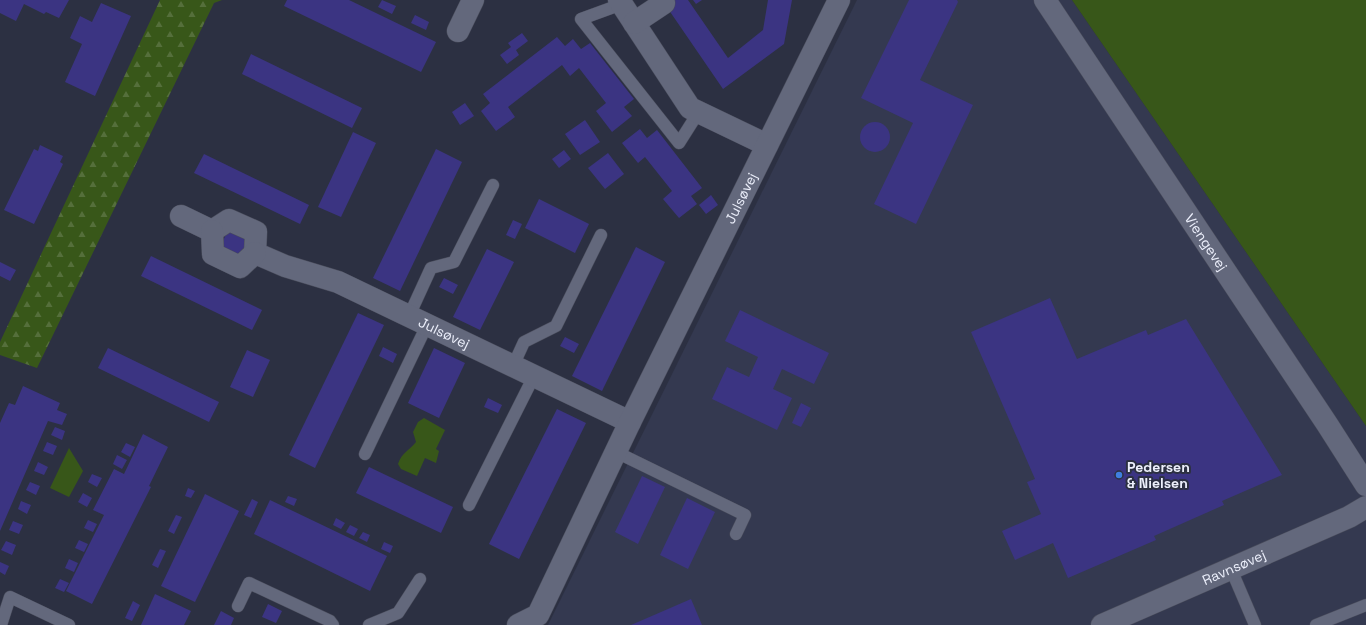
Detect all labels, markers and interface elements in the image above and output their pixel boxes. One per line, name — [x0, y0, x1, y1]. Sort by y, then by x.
street label: Julsøvej — [721, 170, 761, 227]
street label: Viengevej — [1181, 210, 1232, 274]
street label: Julsøvej — [416, 313, 473, 353]
place label: Pedersen & Nielsen — [1127, 458, 1190, 492]
marker: Pedersen & Nielsen — [1114, 470, 1124, 480]
street label: Ravnsøvej — [1199, 546, 1268, 589]

